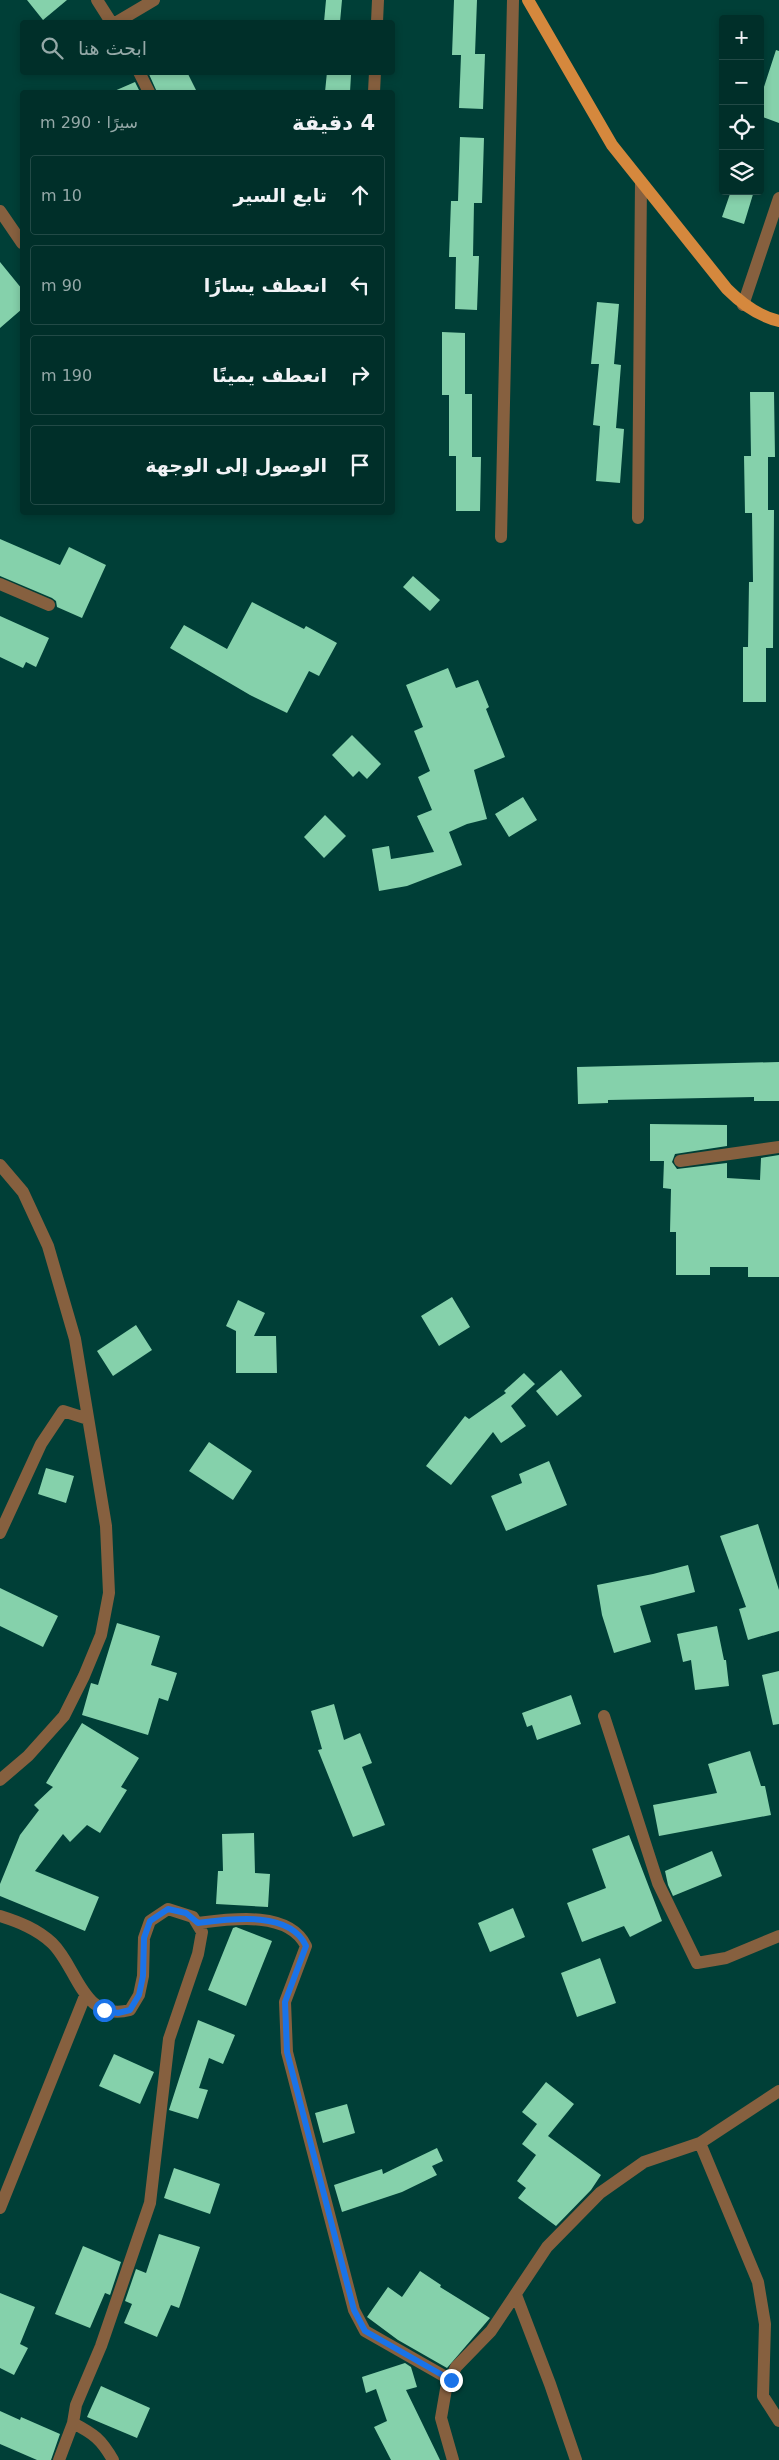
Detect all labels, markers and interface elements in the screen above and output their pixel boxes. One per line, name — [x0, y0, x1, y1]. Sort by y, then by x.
map controls — [719, 15, 764, 195]
button: + — [719, 15, 764, 60]
search box — [20, 20, 395, 75]
icon: search — [38, 34, 66, 62]
text: ابحث هنا — [78, 37, 147, 59]
button: − — [719, 60, 764, 105]
button: locate — [719, 105, 764, 150]
text: 4 دقيقة — [292, 111, 375, 135]
text: سيرًا · 290 m — [40, 113, 138, 132]
button: layers — [719, 150, 764, 195]
icon: ahead — [346, 181, 374, 209]
text: تابع السير — [233, 184, 327, 206]
text: 10 m — [41, 186, 82, 205]
icon: left — [346, 271, 374, 299]
text: انعطف يسارًا — [204, 274, 327, 296]
text: 90 m — [41, 276, 82, 295]
icon: right — [346, 361, 374, 389]
text: انعطف يمينًا — [212, 364, 327, 386]
text: 190 m — [41, 366, 92, 385]
icon: arrive — [346, 451, 374, 479]
text: الوصول إلى الوجهة — [145, 454, 327, 476]
route start — [93, 1999, 116, 2022]
route end — [440, 2369, 463, 2392]

